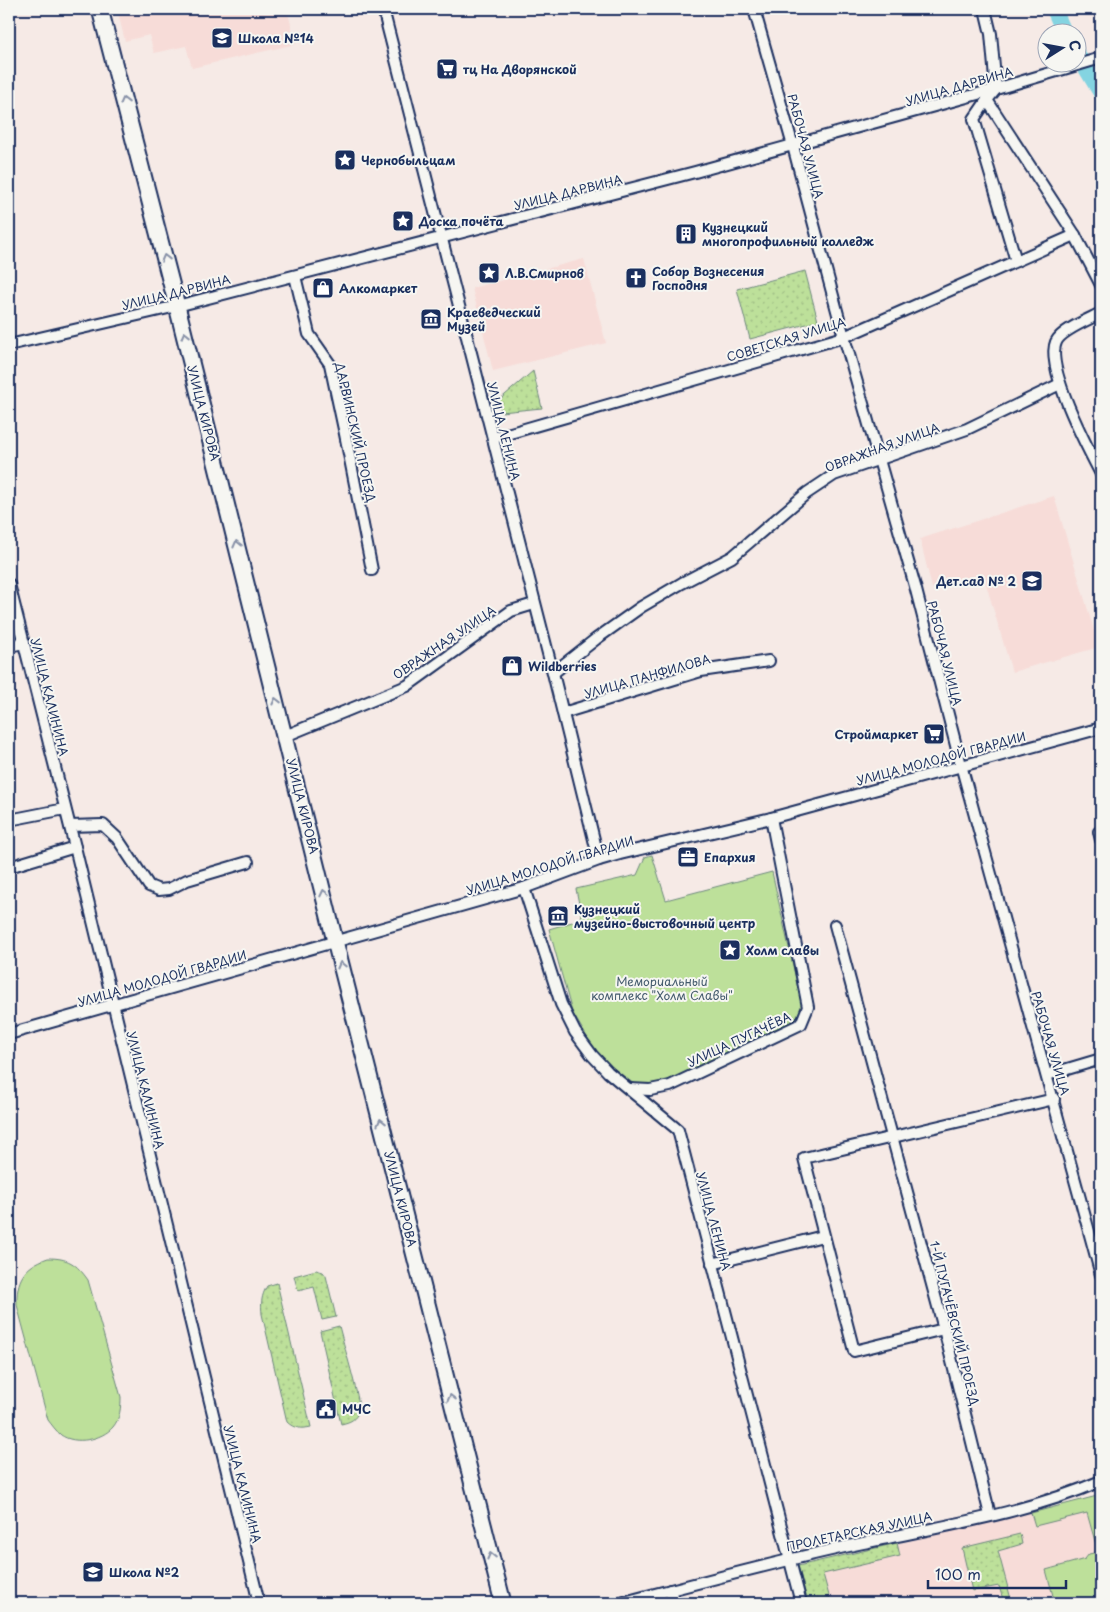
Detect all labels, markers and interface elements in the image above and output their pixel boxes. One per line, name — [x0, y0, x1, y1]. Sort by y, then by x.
north arrow — [1038, 22, 1088, 72]
school or university icon: Школа №14 — [210, 26, 234, 50]
place label: Школа №14 — [238, 29, 314, 47]
text: С — [1064, 38, 1087, 53]
supermarket icon: тц На Дворянской — [435, 57, 459, 81]
place label: тц На Дворянской — [463, 60, 577, 78]
street label: УЛИЦА ДАРВИНА — [903, 62, 1015, 110]
street label: РАБОЧАЯ УЛИЦА — [783, 92, 829, 200]
one-way arrow — [119, 97, 130, 106]
place icon: Чернобыльцам — [333, 148, 357, 172]
place label: Чернобыльцам — [361, 151, 455, 169]
street label: УЛИЦА ДАРВИНА — [512, 170, 624, 214]
place icon: Доска почёта — [391, 209, 415, 233]
place label: Доска почёта — [418, 212, 504, 230]
place label: Кузнецкий многопрофильный колледж — [702, 218, 875, 250]
building icon: Кузнецкий многопрофильный колледж — [674, 222, 698, 246]
one-way arrow — [160, 254, 171, 263]
place icon: Л.В.Смирнов — [477, 261, 501, 285]
place label: Собор Вознесения Господня — [652, 262, 764, 294]
place label: Л.В.Смирнов — [505, 264, 584, 282]
church icon: Собор Вознесения Господня — [624, 266, 648, 290]
street label: УЛИЦА ДАРВИНА — [120, 270, 232, 314]
shop icon: Алкомаркет — [311, 276, 335, 300]
place label: Алкомаркет — [339, 279, 418, 297]
place label: Краеведческий Музей — [447, 303, 541, 335]
museum icon: Краеведческий Музей — [419, 307, 443, 331]
street label: СОВЕТСКАЯ УЛИЦА — [724, 312, 848, 366]
one-way arrow — [180, 332, 190, 340]
street label: ДАРВИНСКИЙ ПРОЕЗД — [331, 359, 381, 504]
street label: УЛИЦА КИРОВА — [183, 363, 225, 463]
street label: УЛИЦА ЛЕНИНА — [483, 380, 525, 482]
street label: ОВРАЖНАЯ УЛИЦА — [822, 418, 942, 476]
one-way arrow — [232, 539, 243, 548]
school or university icon: Дет.сад № 2 — [1020, 569, 1044, 593]
place label: Дет.сад № 2 — [936, 572, 1017, 590]
street label: РАБОЧАЯ УЛИЦА — [923, 599, 967, 707]
street label: ОВРАЖНАЯ УЛИЦА — [389, 601, 499, 683]
street label: УЛИЦА КАЛИНИНА — [27, 636, 73, 758]
street label: УЛИЦА ПАНФИЛОВА — [582, 649, 712, 703]
shop icon: Wildberries — [500, 654, 524, 678]
place label: Wildberries — [528, 657, 597, 675]
one-way arrow — [272, 698, 282, 706]
supermarket icon: Строймаркет — [922, 722, 946, 746]
place label: Строймаркет — [834, 725, 919, 743]
street label: УЛИЦА МОЛОДОЙ ГВАРДИИ — [854, 727, 1028, 789]
street label: УЛИЦА КИРОВА — [282, 756, 324, 856]
street label: УЛИЦА МОЛОДОЙ ГВАРДИИ — [464, 831, 636, 899]
office icon: Епархия — [676, 845, 700, 869]
place label: Епархия — [704, 848, 756, 866]
one-way arrow — [319, 889, 330, 898]
place label: Кузнецкий музейно-выстовочный центр — [574, 900, 756, 932]
museum icon: Кузнецкий музейно-выстовочный центр — [546, 904, 570, 928]
place icon: Холм славы — [718, 938, 742, 962]
place label: Холм славы — [746, 941, 819, 959]
street label: УЛИЦА МОЛОДОЙ ГВАРДИИ — [75, 945, 249, 1011]
one-way arrow — [336, 960, 347, 969]
park label: Мемориальный комплекс "Холм Славы" — [591, 972, 733, 1004]
street label: РАБОЧАЯ УЛИЦА — [1028, 989, 1074, 1097]
street label: УЛИЦА ПУГАЧЁВА — [684, 1007, 794, 1071]
street label: УЛИЦА КАЛИНИНА — [123, 1029, 169, 1151]
one-way arrow — [376, 1118, 387, 1127]
street label: УЛИЦА КИРОВА — [380, 1149, 422, 1249]
street label: УЛИЦА ЛЕНИНА — [692, 1170, 736, 1272]
street label: 1-Й ПУГАЧЁВСКИЙ ПРОЕЗД — [926, 1239, 984, 1407]
one-way arrow — [446, 1394, 457, 1403]
public building icon: МЧС — [314, 1397, 338, 1421]
place label: МЧС — [342, 1400, 371, 1418]
street label: УЛИЦА КАЛИНИНА — [220, 1423, 266, 1545]
street label: ПРОЛЕТАРСКАЯ УЛИЦА — [784, 1507, 934, 1555]
one-way arrow — [486, 1552, 497, 1560]
scale bar — [928, 1557, 1065, 1589]
school or university icon: Школа №2 — [81, 1560, 105, 1584]
text: 100 m — [935, 1562, 981, 1585]
place label: Школа №2 — [109, 1563, 180, 1581]

